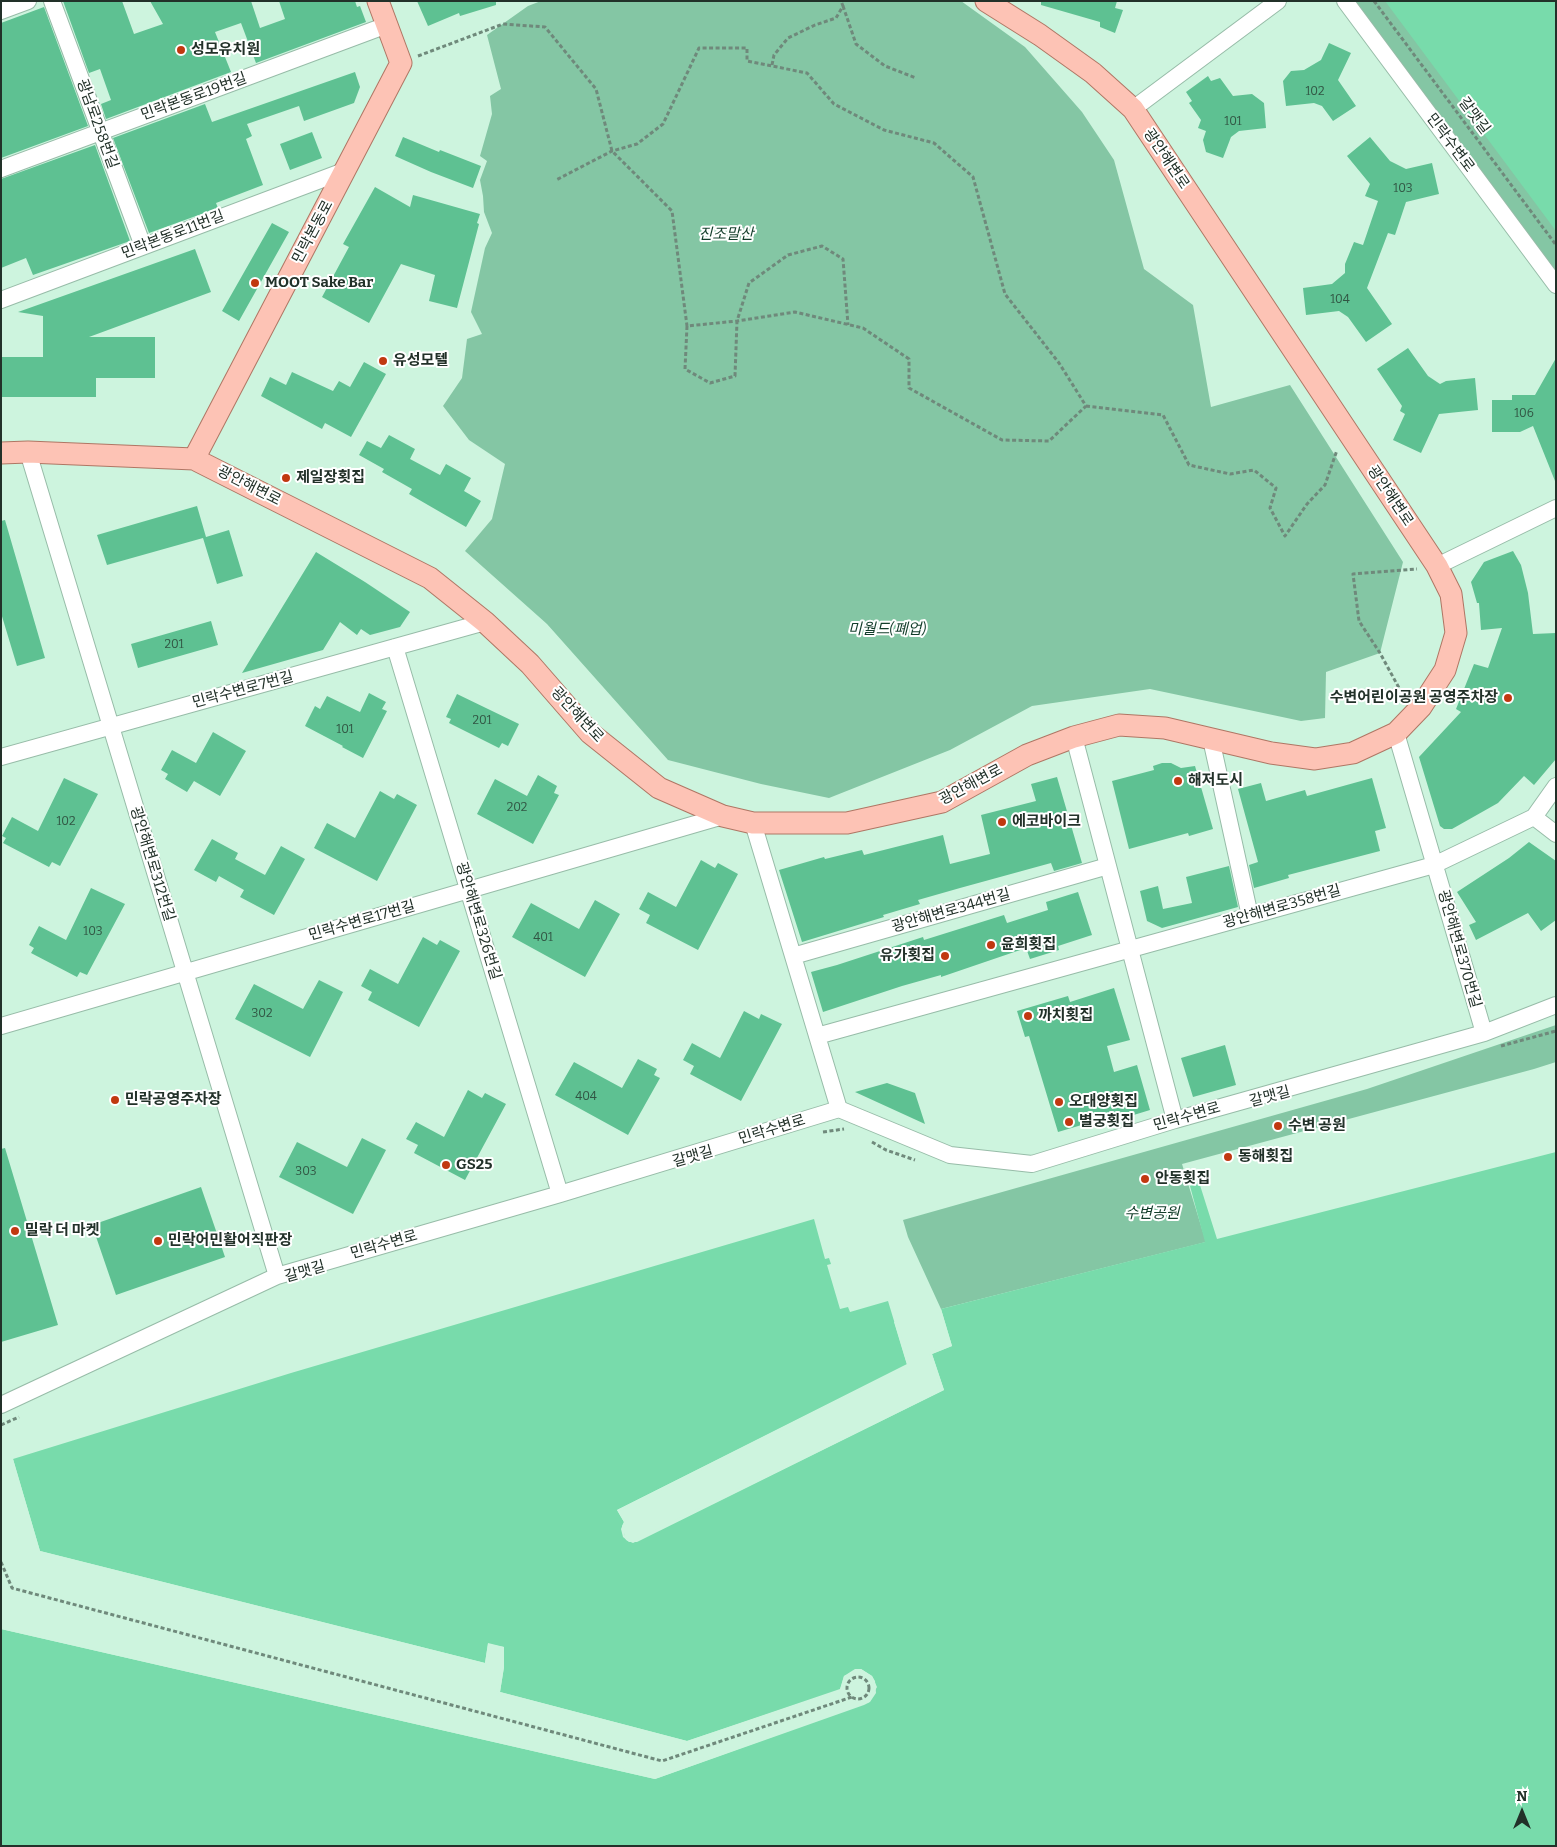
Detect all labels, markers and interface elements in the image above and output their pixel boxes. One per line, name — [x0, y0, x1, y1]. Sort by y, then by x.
place label: 성모유치원 — [191, 41, 260, 59]
marker: 성모유치원 — [175, 44, 187, 56]
street label: 민락본동로19번길 — [139, 69, 249, 125]
street label: 광남로258번길 — [72, 77, 122, 171]
house number: 102 — [1305, 85, 1325, 99]
street label: 갈맷길 — [1454, 94, 1494, 138]
street label: 민락수변로 — [1422, 110, 1478, 176]
house number: 101 — [1224, 115, 1242, 129]
street label: 광안해변로 — [1139, 125, 1193, 193]
house number: 103 — [1393, 182, 1413, 196]
street label: 민락본동로 — [289, 197, 337, 267]
street label: 민락본동로11번길 — [119, 207, 227, 263]
park label: 진조말산 — [698, 226, 754, 244]
place label: MOOT Sake Bar — [265, 274, 373, 292]
marker: MOOT Sake Bar — [249, 277, 261, 289]
house number: 104 — [1330, 293, 1350, 307]
place label: 유성모텔 — [393, 352, 448, 370]
marker: 유성모텔 — [377, 355, 389, 367]
house number: 106 — [1514, 407, 1534, 421]
street label: 광안해변로 — [214, 462, 284, 510]
street label: 광안해변로 — [1363, 462, 1417, 530]
place label: 제일장횟집 — [296, 469, 365, 487]
marker: 제일장횟집 — [280, 472, 292, 484]
park label: 미월드(폐업) — [848, 621, 926, 639]
house number: 201 — [164, 638, 184, 652]
street label: 민락수변로7번길 — [190, 668, 296, 712]
street label: 광안해변로 — [547, 684, 607, 746]
place label: 수변어린이공원 공영주차장 — [1330, 689, 1498, 707]
marker: 수변어린이공원 공영주차장 — [1502, 692, 1514, 704]
house number: 201 — [472, 714, 492, 728]
house number: 101 — [336, 723, 354, 737]
street label: 광안해변로 — [936, 761, 1006, 809]
place label: 해저도시 — [1188, 772, 1243, 790]
marker: 해저도시 — [1172, 775, 1184, 787]
house number: 202 — [507, 801, 527, 815]
street label: 광안해변로312번길 — [126, 804, 178, 924]
place label: 에코바이크 — [1012, 813, 1081, 831]
house number: 102 — [56, 815, 76, 829]
marker: 에코바이크 — [996, 816, 1008, 828]
street label: 광안해변로326번길 — [452, 860, 504, 982]
street label: 광안해변로358번길 — [1221, 882, 1343, 932]
street label: 광안해변로344번길 — [890, 885, 1012, 937]
street label: 광안해변로370번길 — [1434, 888, 1484, 1010]
street label: 민락수변로17번길 — [307, 897, 417, 945]
house number: 103 — [83, 925, 103, 939]
house number: 401 — [533, 931, 553, 945]
place label: 윤희횟집 — [1001, 936, 1056, 954]
marker: 윤희횟집 — [985, 939, 997, 951]
place label: 유가횟집 — [880, 947, 935, 965]
marker: 유가횟집 — [939, 950, 951, 962]
house number: 302 — [251, 1007, 273, 1021]
place label: 까치횟집 — [1038, 1007, 1093, 1025]
marker: 까치횟집 — [1022, 1010, 1034, 1022]
street label: 갈맷길 — [1248, 1083, 1292, 1111]
house number: 404 — [575, 1090, 597, 1104]
place label: 민락공영주차장 — [125, 1091, 222, 1109]
place label: 오대양횟집 — [1069, 1093, 1138, 1111]
marker: 민락공영주차장 — [109, 1094, 121, 1106]
marker: 오대양횟집 — [1053, 1096, 1065, 1108]
street label: 민락수변로 — [1151, 1099, 1223, 1135]
street label: 민락수변로 — [736, 1111, 808, 1149]
place label: 별궁횟집 — [1079, 1113, 1134, 1131]
marker: 별궁횟집 — [1063, 1116, 1075, 1128]
place label: 수변 공원 — [1288, 1117, 1346, 1135]
marker: 수변 공원 — [1272, 1120, 1284, 1132]
street label: 갈맷길 — [671, 1143, 715, 1171]
place label: 동해횟집 — [1238, 1148, 1293, 1166]
marker: 동해횟집 — [1222, 1151, 1234, 1163]
place label: GS25 — [456, 1156, 492, 1174]
marker: GS25 — [440, 1159, 452, 1171]
house number: 303 — [295, 1165, 317, 1179]
place label: 안동횟집 — [1155, 1170, 1210, 1188]
marker: 안동횟집 — [1139, 1173, 1151, 1185]
park label: 수변공원 — [1124, 1205, 1180, 1223]
place label: 밀락 더 마켓 — [25, 1222, 99, 1240]
marker: 밀락 더 마켓 — [9, 1225, 21, 1237]
street label: 민락수변로 — [348, 1227, 420, 1263]
place label: 민락어민활어직판장 — [168, 1232, 292, 1250]
marker: 민락어민활어직판장 — [152, 1235, 164, 1247]
street label: 갈맷길 — [283, 1258, 327, 1286]
north arrow — [1497, 1787, 1547, 1837]
text: N — [1517, 1788, 1527, 1805]

